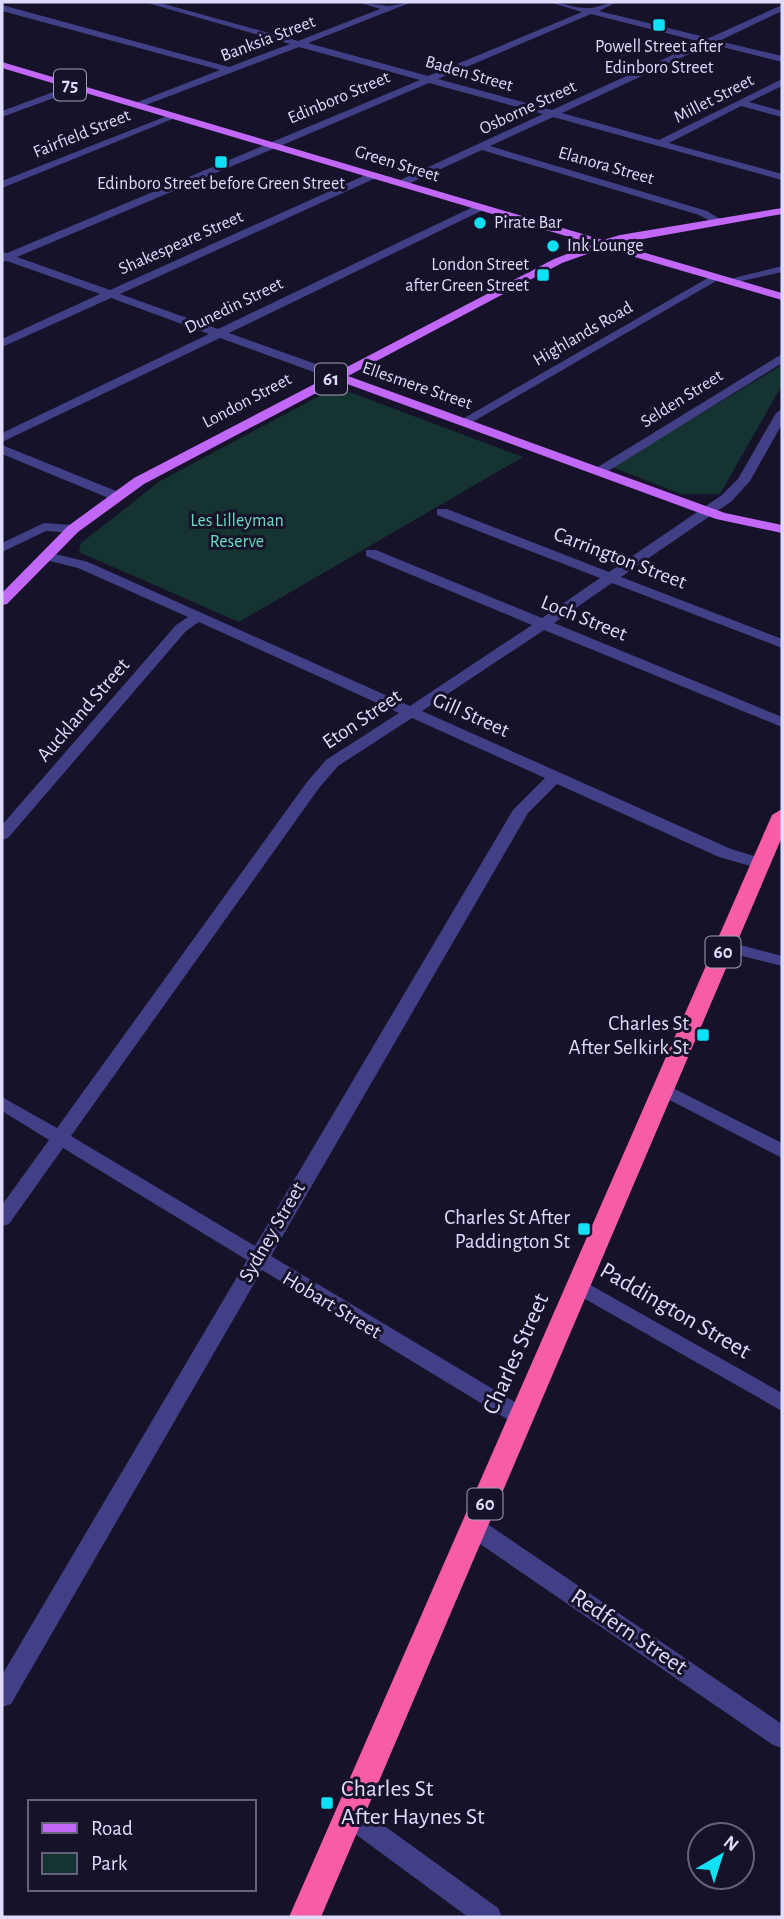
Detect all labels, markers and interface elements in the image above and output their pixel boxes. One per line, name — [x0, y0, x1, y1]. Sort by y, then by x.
street label: Banksia Street — [218, 13, 318, 65]
marker: Powell Street after Edinboro Street — [651, 17, 667, 33]
place label: Powell Street after Edinboro Street — [595, 38, 723, 77]
street label: Baden Street — [423, 53, 515, 95]
street label: Edinboro Street — [285, 68, 393, 128]
road number: 75 — [54, 69, 86, 100]
street label: Millet Street — [671, 71, 757, 127]
street label: Osborne Street — [477, 78, 579, 138]
street label: Fairfield Street — [31, 106, 133, 162]
street label: Green Street — [353, 143, 442, 185]
street label: Elanora Street — [556, 144, 656, 188]
marker: Edinboro Street before Green Street — [213, 154, 229, 170]
place label: Edinboro Street before Green Street — [97, 175, 345, 193]
street label: Shakespeare Street — [116, 207, 246, 278]
place label: Pirate Bar — [494, 214, 562, 232]
marker: Pirate Bar — [472, 215, 488, 231]
place label: Ink Lounge — [567, 237, 644, 255]
marker: Ink Lounge — [545, 238, 561, 254]
place label: London Street after Green Street — [405, 256, 529, 295]
marker: London Street after Green Street — [535, 267, 551, 283]
street label: Dunedin Street — [182, 274, 286, 337]
street label: Highlands Road — [530, 298, 636, 370]
street label: Ellesmere Street — [360, 359, 474, 413]
road number: 61 — [315, 364, 347, 394]
street label: Selden Street — [638, 367, 726, 431]
street label: London Street — [200, 370, 295, 432]
park label: Les Lilleyman Reserve — [190, 512, 284, 551]
street label: Carrington Street — [551, 523, 690, 593]
street label: Loch Street — [538, 591, 630, 645]
street label: Auckland Street — [33, 654, 134, 766]
street label: Eton Street — [319, 685, 405, 753]
street label: Gill Street — [430, 689, 513, 741]
road number: 60 — [706, 936, 740, 968]
place label: Charles St After Selkirk St — [569, 1013, 689, 1058]
marker: Charles St After Selkirk St — [695, 1027, 711, 1043]
street label: Sydney Street — [235, 1178, 309, 1286]
place label: Charles St After Paddington St — [444, 1207, 570, 1252]
marker: Charles St After Paddington St — [576, 1221, 592, 1237]
street label: Paddington Street — [596, 1258, 755, 1364]
street label: Hobart Street — [279, 1267, 385, 1343]
street label: Charles Street — [479, 1289, 554, 1418]
road number: 60 — [468, 1488, 503, 1520]
street label: Redfern Street — [567, 1584, 692, 1680]
place label: Charles St After Haynes St — [341, 1777, 485, 1829]
marker: Charles St After Haynes St — [319, 1795, 335, 1811]
legend — [28, 1800, 256, 1891]
text: Road — [91, 1818, 133, 1839]
north arrow — [686, 1821, 756, 1891]
text: N — [720, 1832, 742, 1855]
text: Park — [91, 1853, 128, 1874]

